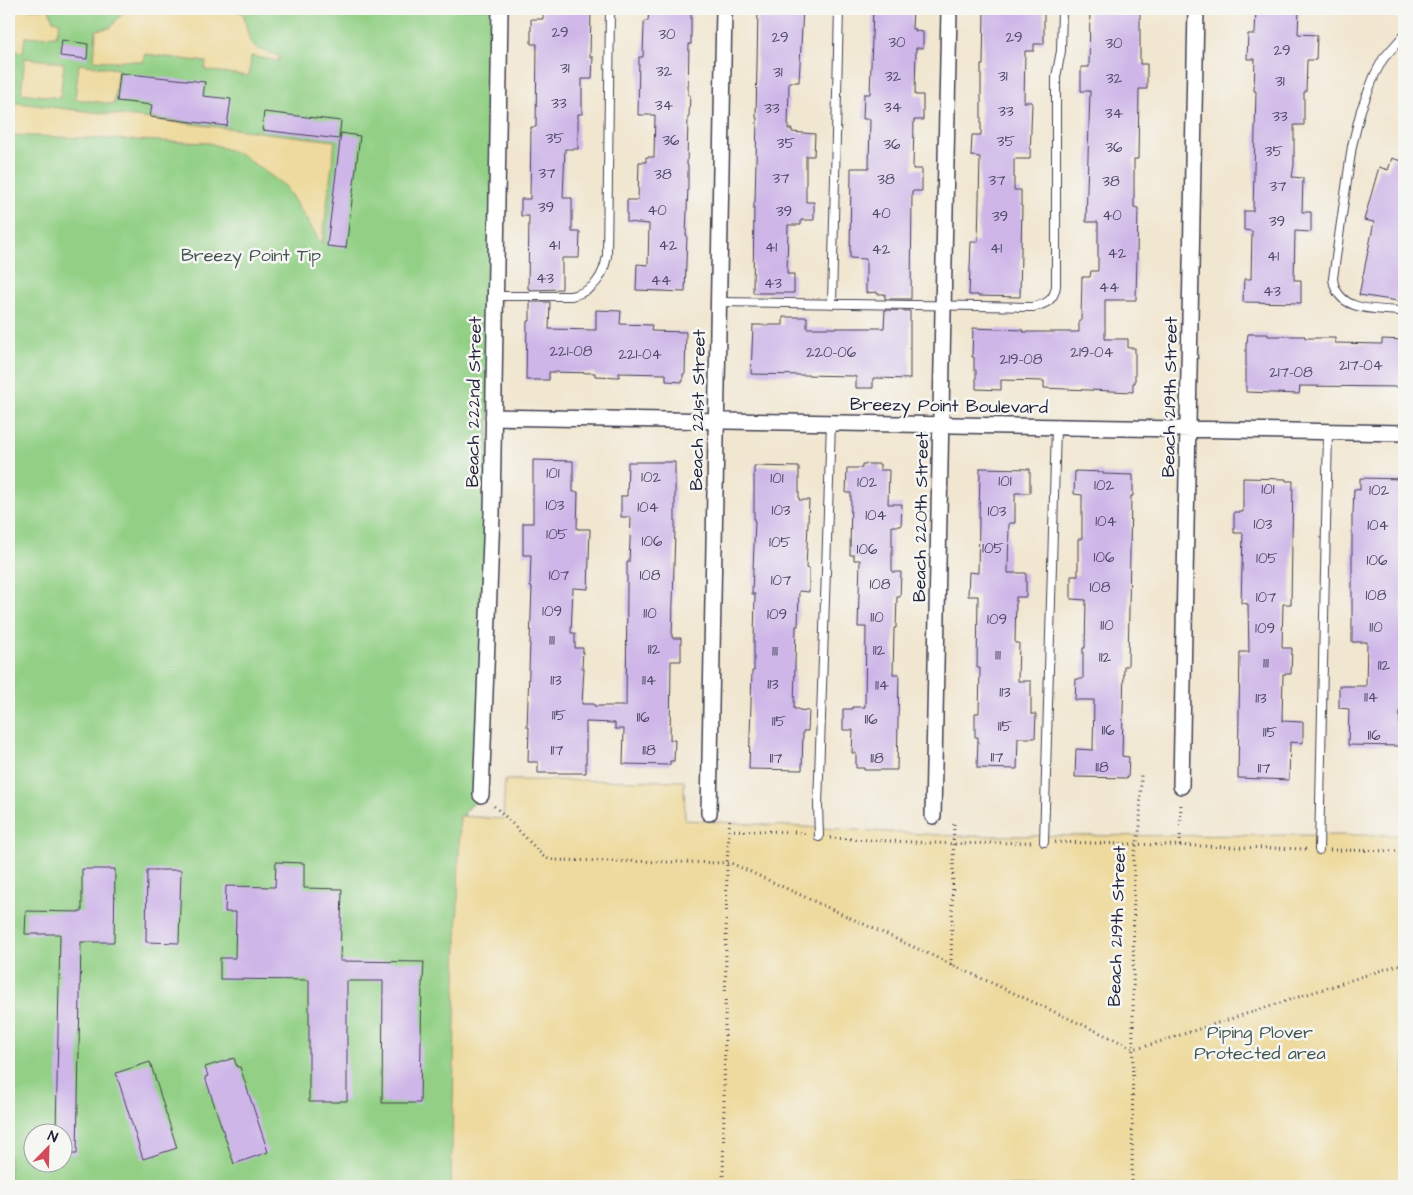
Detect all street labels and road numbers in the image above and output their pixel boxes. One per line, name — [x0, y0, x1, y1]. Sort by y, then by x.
street label: Beach 222nd Street — [460, 316, 488, 488]
street label: Beach 219th Street — [1156, 316, 1184, 478]
street label: Beach 221st Street — [684, 328, 712, 491]
street label: Breezy Point Boulevard — [850, 392, 1048, 421]
street label: Beach 220th Street — [907, 431, 935, 602]
street label: Beach 219th Street — [1102, 844, 1132, 1007]

